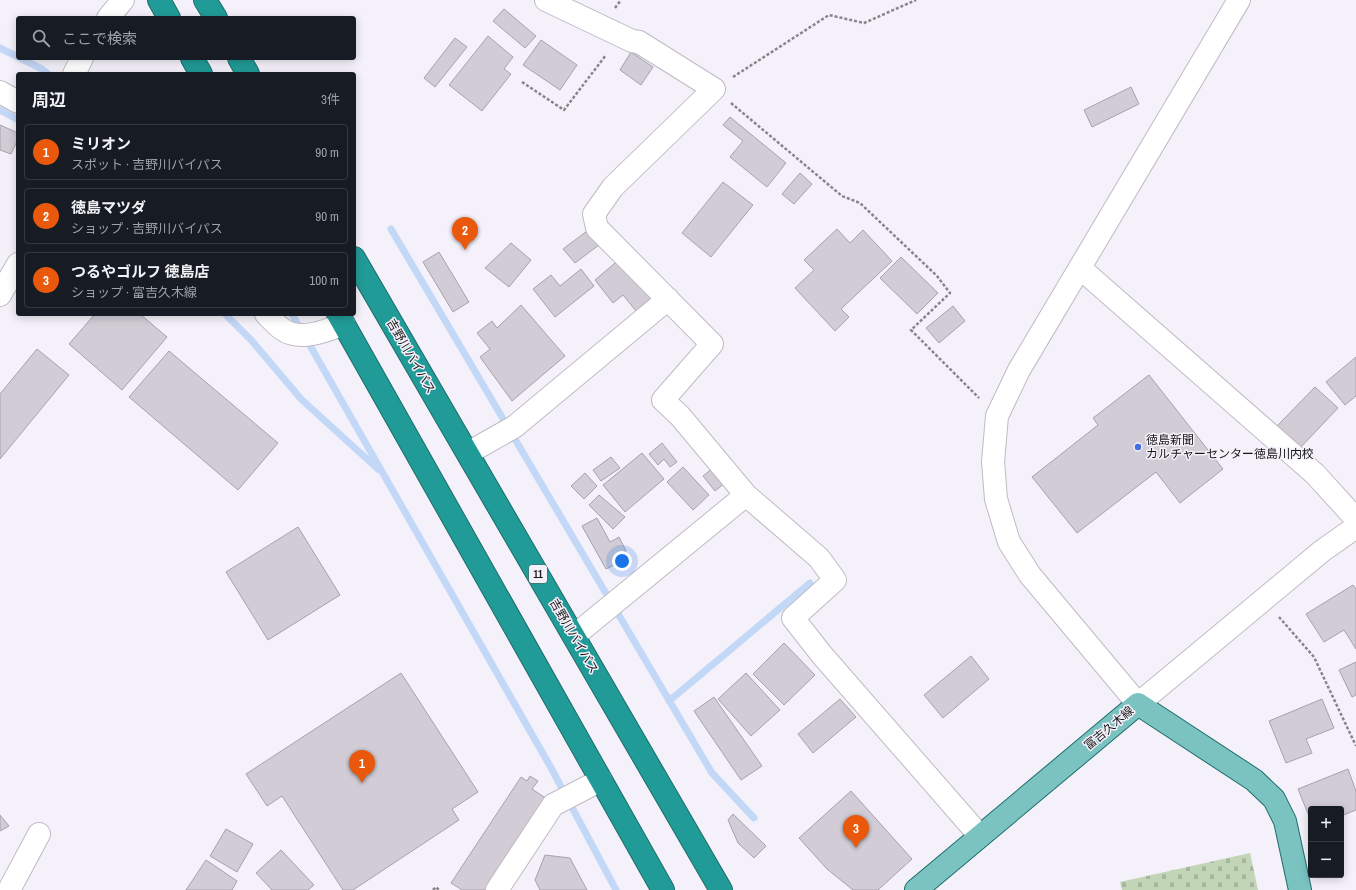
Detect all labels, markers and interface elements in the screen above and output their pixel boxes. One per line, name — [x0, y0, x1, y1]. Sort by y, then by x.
search box — [16, 16, 356, 60]
icon: search — [30, 27, 52, 49]
text: ここで検索 — [62, 28, 137, 49]
text: 周辺 — [32, 88, 66, 111]
text: 3件 — [321, 91, 340, 108]
text: ミリオン — [71, 133, 131, 154]
text: 1 — [43, 144, 49, 161]
text: 90 m — [315, 144, 339, 161]
text: スポット · 吉野川バイパス — [71, 156, 223, 173]
text: 徳島マツダ — [71, 197, 146, 218]
text: 2 — [43, 208, 49, 225]
text: 90 m — [315, 208, 339, 225]
pin: 2 — [452, 217, 478, 250]
text: ショップ · 吉野川バイパス — [71, 220, 223, 237]
text: つるやゴルフ 徳島店 — [71, 261, 209, 282]
text: 3 — [43, 272, 49, 289]
text: 100 m — [309, 272, 339, 289]
text: ショップ · 富吉久木線 — [71, 284, 197, 301]
street label: 吉野川バイパス — [383, 316, 439, 396]
place label: 徳島新聞 カルチャーセンター徳島川内校 — [1146, 432, 1314, 462]
marker: 徳島新聞 カルチャーセンター徳島川内校 — [1133, 442, 1143, 452]
your location — [612, 551, 632, 571]
road number: 11 — [529, 565, 547, 583]
street label: 吉野川バイパス — [546, 596, 602, 676]
street label: 富吉久木線 — [1081, 703, 1137, 753]
pin: 1 — [349, 750, 375, 783]
map controls — [1308, 806, 1344, 878]
button: + — [1308, 806, 1344, 842]
pin: 3 — [843, 815, 869, 848]
button: − — [1308, 842, 1344, 878]

